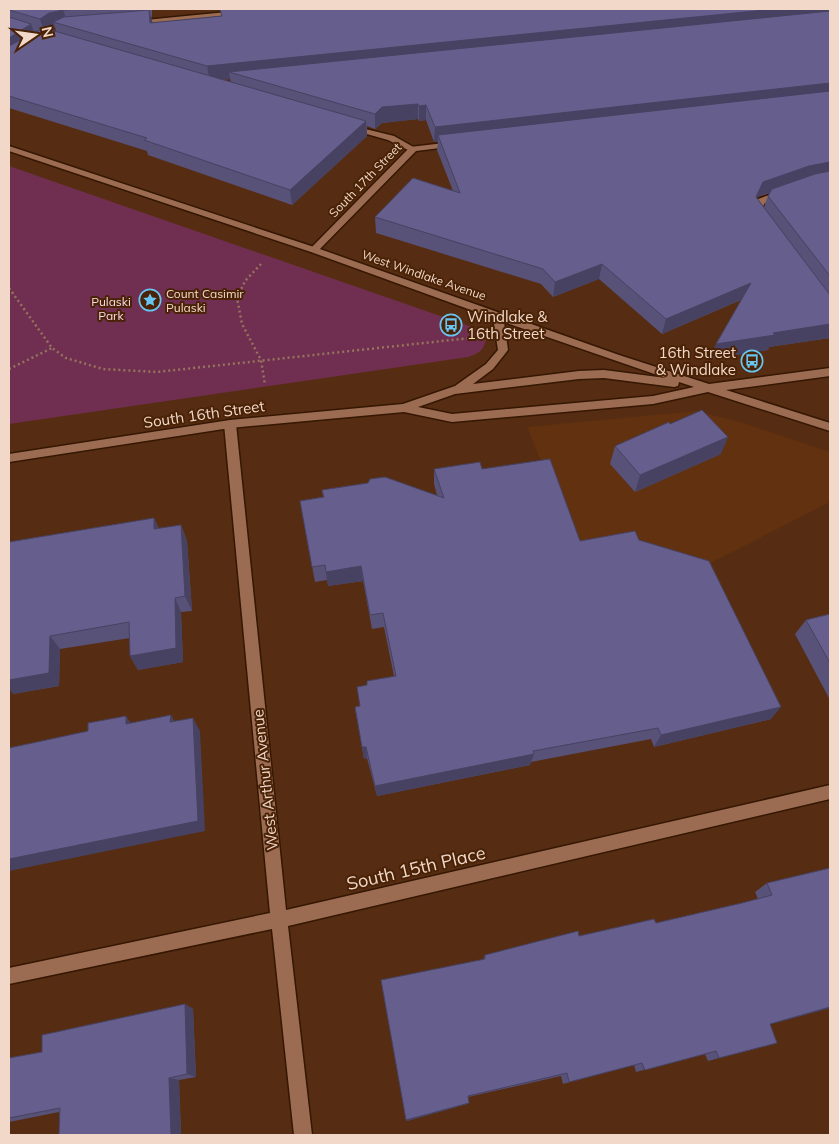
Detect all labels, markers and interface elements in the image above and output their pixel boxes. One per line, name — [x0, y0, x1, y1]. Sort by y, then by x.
north arrow — [10, 10, 60, 60]
text: N — [38, 25, 58, 39]
street label: South 17th Street — [326, 140, 404, 220]
street label: West Windlake Avenue — [360, 247, 488, 303]
place label: Count Casimir Pulaski — [166, 286, 244, 315]
place icon: Count Casimir Pulaski — [138, 288, 162, 312]
park label: Pulaski Park — [91, 294, 131, 323]
place label: Windlake & 16th Street — [467, 307, 548, 343]
bus stop icon: Windlake & 16th Street — [439, 313, 463, 337]
place label: 16th Street & Windlake — [656, 343, 736, 379]
bus stop icon: 16th Street & Windlake — [740, 349, 764, 373]
street label: South 16th Street — [142, 396, 266, 432]
street label: West Arthur Avenue — [248, 709, 282, 851]
street label: South 15th Place — [344, 841, 488, 895]

